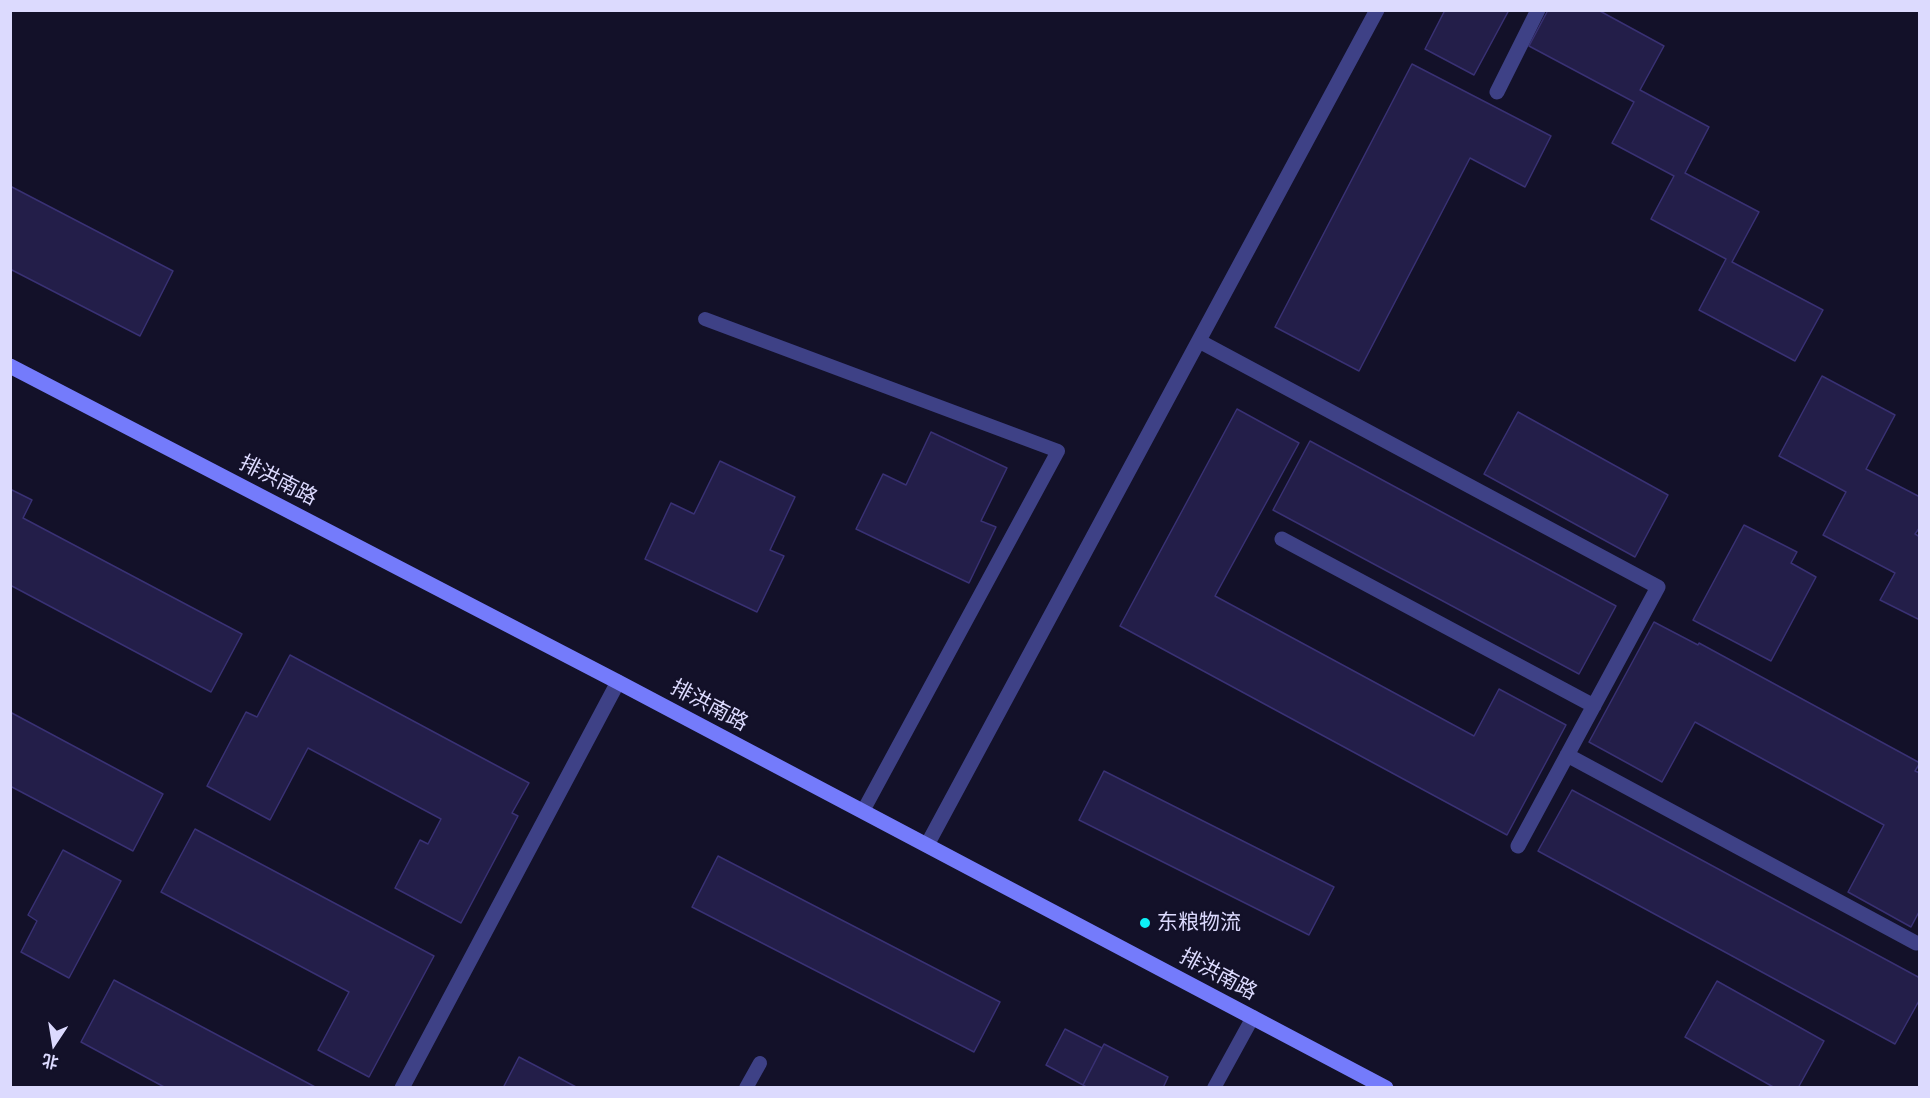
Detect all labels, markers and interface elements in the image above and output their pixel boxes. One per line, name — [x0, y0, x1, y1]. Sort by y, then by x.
street label: 排洪南路 — [235, 451, 321, 511]
street label: 排洪南路 — [666, 675, 752, 737]
place label: 东粮物流 — [1157, 910, 1241, 936]
marker: 东粮物流 — [1138, 916, 1152, 930]
street label: 排洪南路 — [1175, 944, 1261, 1006]
north arrow — [24, 1014, 84, 1074]
text: 北 — [40, 1049, 60, 1074]

